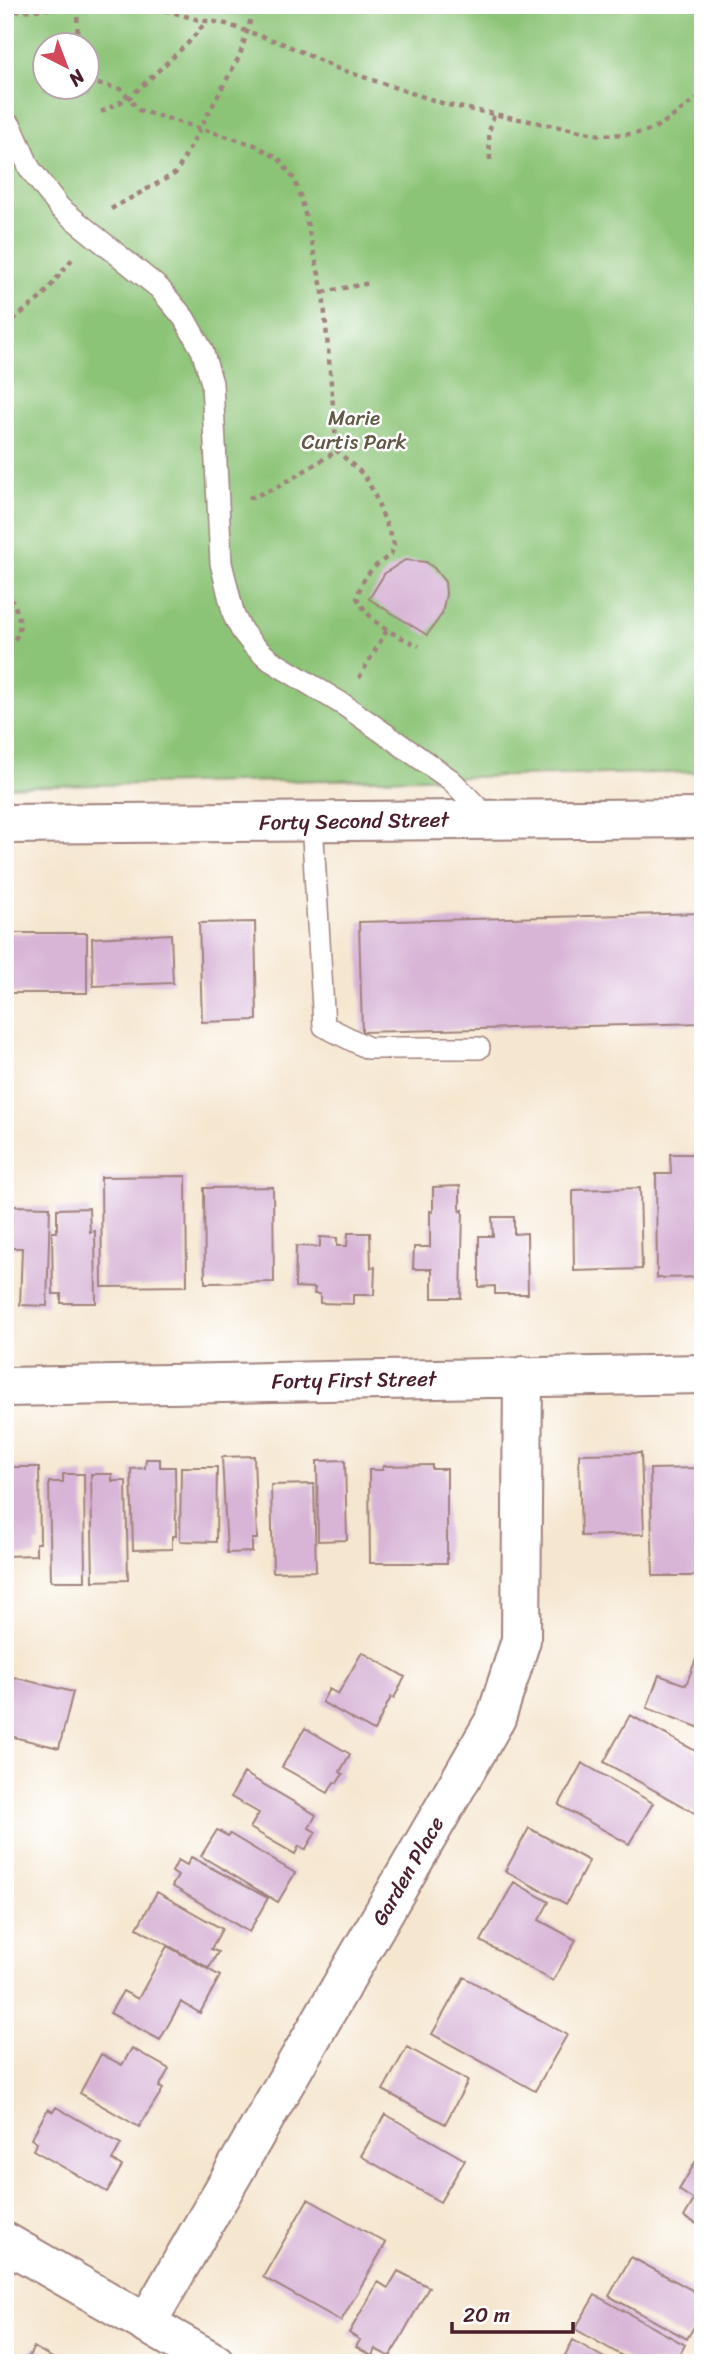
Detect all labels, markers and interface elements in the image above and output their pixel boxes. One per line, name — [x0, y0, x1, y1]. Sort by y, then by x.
north arrow — [32, 32, 102, 102]
text: N — [60, 61, 94, 95]
park label: Marie Curtis Park — [301, 399, 407, 461]
street label: Forty Second Street — [259, 800, 451, 842]
street label: Forty First Street — [271, 1360, 438, 1400]
street label: Garden Place — [361, 1809, 455, 1933]
scale bar — [452, 2291, 573, 2335]
text: 20 m — [463, 2296, 510, 2334]

